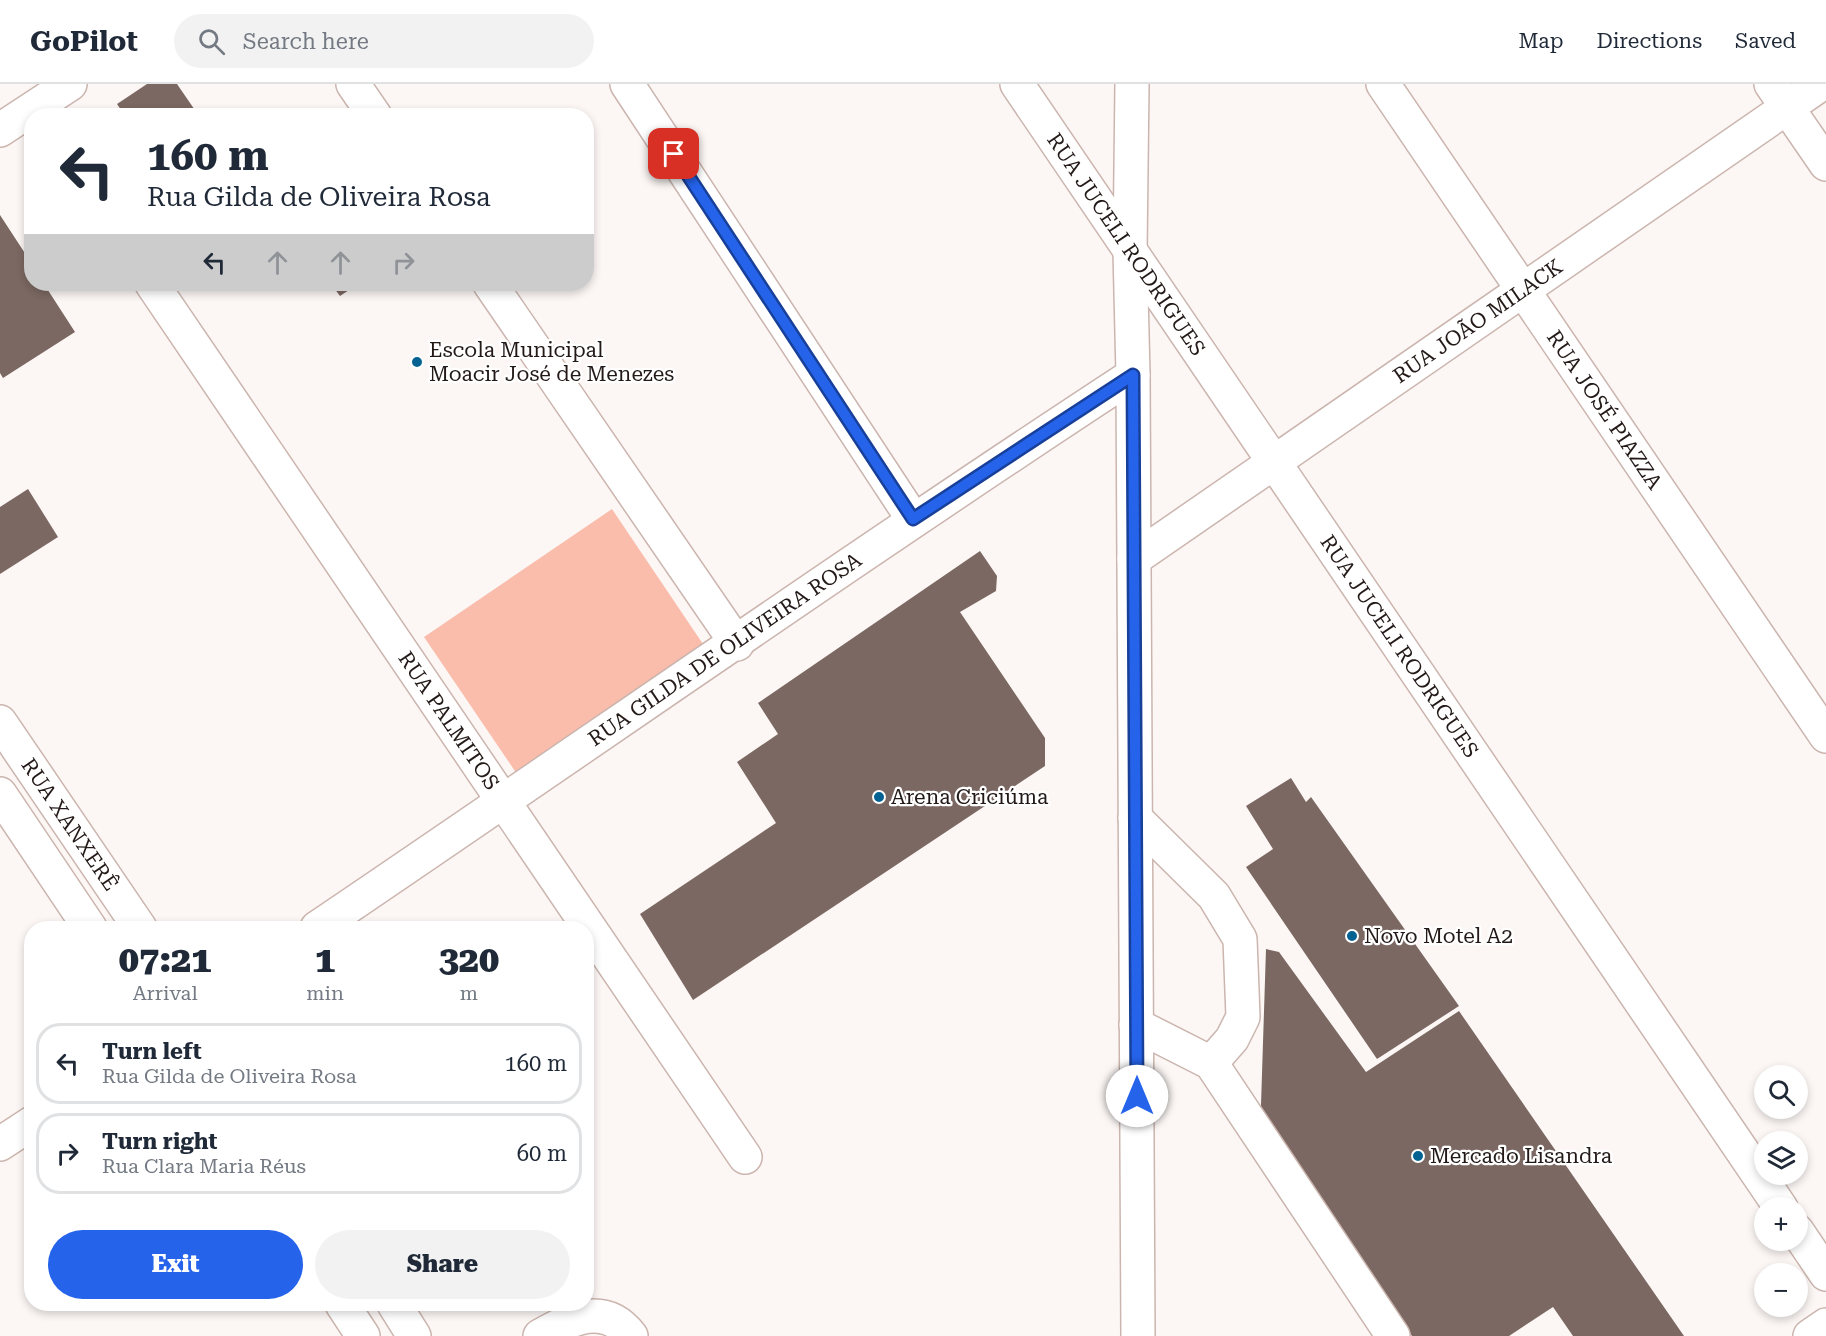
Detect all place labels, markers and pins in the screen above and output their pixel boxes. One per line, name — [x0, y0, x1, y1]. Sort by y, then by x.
pin — [648, 128, 699, 179]
place label: Escola Municipal Moacir José de Menezes — [429, 338, 674, 386]
marker: Escola Municipal Moacir José de Menezes — [410, 355, 424, 369]
place label: Arena Criciúma — [891, 785, 1049, 809]
marker: Arena Criciúma — [872, 790, 886, 804]
place label: Novo Motel A2 — [1364, 924, 1513, 948]
marker: Novo Motel A2 — [1345, 929, 1359, 943]
place label: Mercado Lisandra — [1430, 1144, 1613, 1168]
marker: Mercado Lisandra — [1411, 1149, 1425, 1163]

